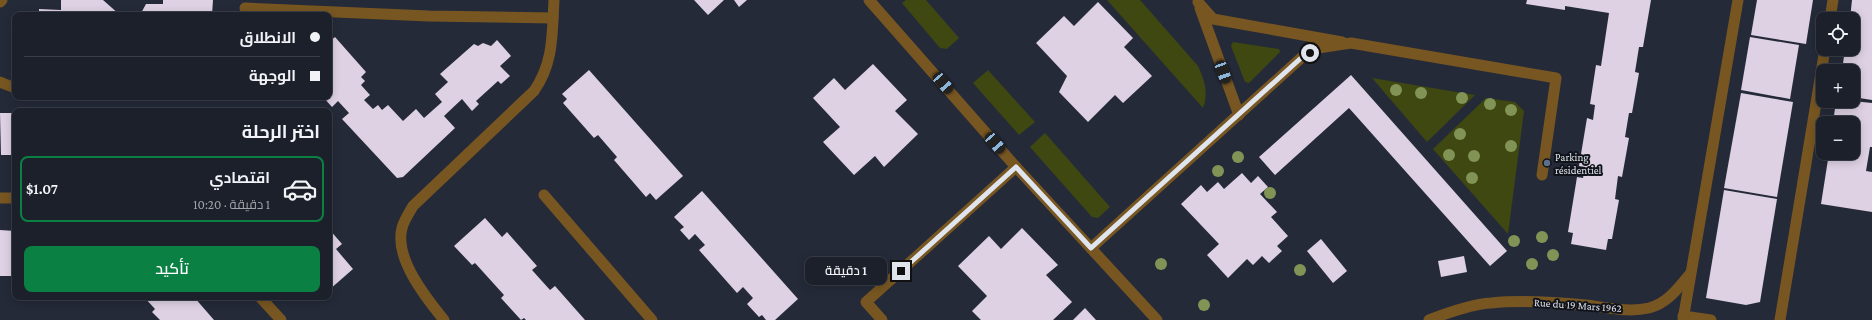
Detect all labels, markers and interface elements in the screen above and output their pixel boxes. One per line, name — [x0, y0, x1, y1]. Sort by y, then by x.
map controls — [1816, 12, 1860, 160]
button: locate — [1816, 12, 1860, 56]
text: الانطلاق — [240, 30, 296, 46]
route start — [1301, 44, 1319, 62]
car — [1213, 59, 1233, 85]
button: + — [1816, 64, 1860, 108]
text: الوجهة — [249, 68, 296, 84]
car — [931, 70, 955, 96]
button: − — [1816, 116, 1860, 160]
text: اختر الرحلة — [242, 122, 320, 142]
car — [983, 130, 1007, 156]
place label: Parking résidentiel — [1555, 151, 1602, 176]
marker: Parking résidentiel — [1542, 158, 1552, 168]
text: اقتصادي — [210, 170, 270, 186]
icon: car — [282, 171, 318, 207]
text: $1.07 — [26, 181, 58, 197]
text: 1 دقيقة · 10:20 — [193, 197, 270, 212]
button: تأكيد — [24, 246, 320, 292]
callout: 1 دقيقة — [805, 257, 887, 285]
route end — [892, 262, 910, 280]
text: 1 دقيقة — [825, 263, 867, 278]
street label: Rue du 19 Mars 1962 — [1534, 296, 1622, 314]

